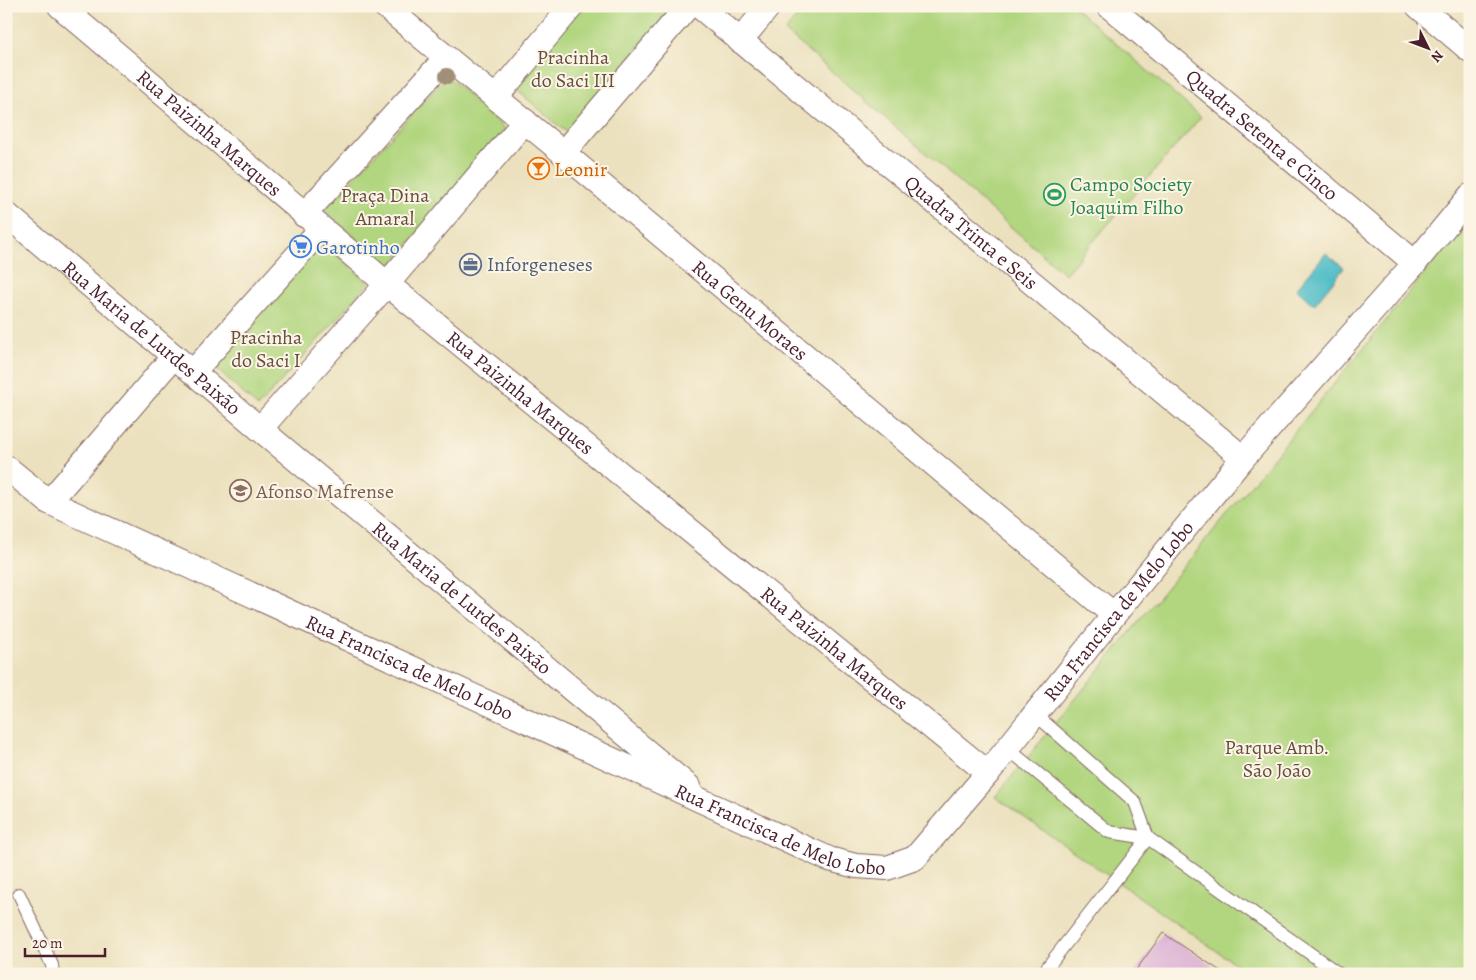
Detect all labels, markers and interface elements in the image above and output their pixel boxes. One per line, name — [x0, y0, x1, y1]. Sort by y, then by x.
north arrow — [1404, 22, 1454, 72]
park label: Pracinha do Saci III — [531, 44, 615, 94]
text: N — [1427, 46, 1448, 67]
street label: Quadra Setenta e Cinco — [1180, 63, 1344, 207]
street label: Rua Paizinha Marques — [131, 64, 287, 203]
place label: Leonir — [554, 156, 608, 183]
bar icon: Leonir — [526, 157, 550, 181]
street label: Quadra Trinta e Seis — [899, 169, 1043, 296]
place label: Campo Society Joaquim Filho — [1070, 171, 1193, 221]
park label: Praça Dina Amaral — [340, 182, 430, 232]
sports icon: Campo Society Joaquim Filho — [1042, 183, 1066, 207]
place label: Garotinho — [316, 234, 400, 261]
supermarket icon: Garotinho — [288, 235, 312, 259]
place label: Inforgeneses — [487, 251, 593, 278]
office icon: Inforgeneses — [459, 252, 483, 276]
street label: Rua Maria de Lurdes Paixão — [56, 254, 247, 421]
street label: Rua Genu Moraes — [686, 254, 813, 367]
park label: Pracinha do Saci I — [230, 324, 303, 374]
street label: Rua Paizinha Marques — [441, 325, 599, 461]
place label: Afonso Mafrense — [255, 478, 394, 505]
school or university icon: Afonso Mafrense — [228, 479, 252, 503]
street label: Rua Maria de Lurdes Paixão — [366, 515, 557, 681]
street label: Rua Francisca de Melo Lobo — [1037, 515, 1200, 707]
street label: Rua Paizinha Marques — [755, 580, 914, 717]
street label: Rua Francisca de Melo Lobo — [301, 608, 517, 727]
park label: Parque Amb. São João — [1225, 734, 1329, 784]
street label: Rua Francisca de Melo Lobo — [670, 777, 886, 882]
scale bar — [25, 925, 105, 957]
text: 20 m — [32, 933, 63, 953]

